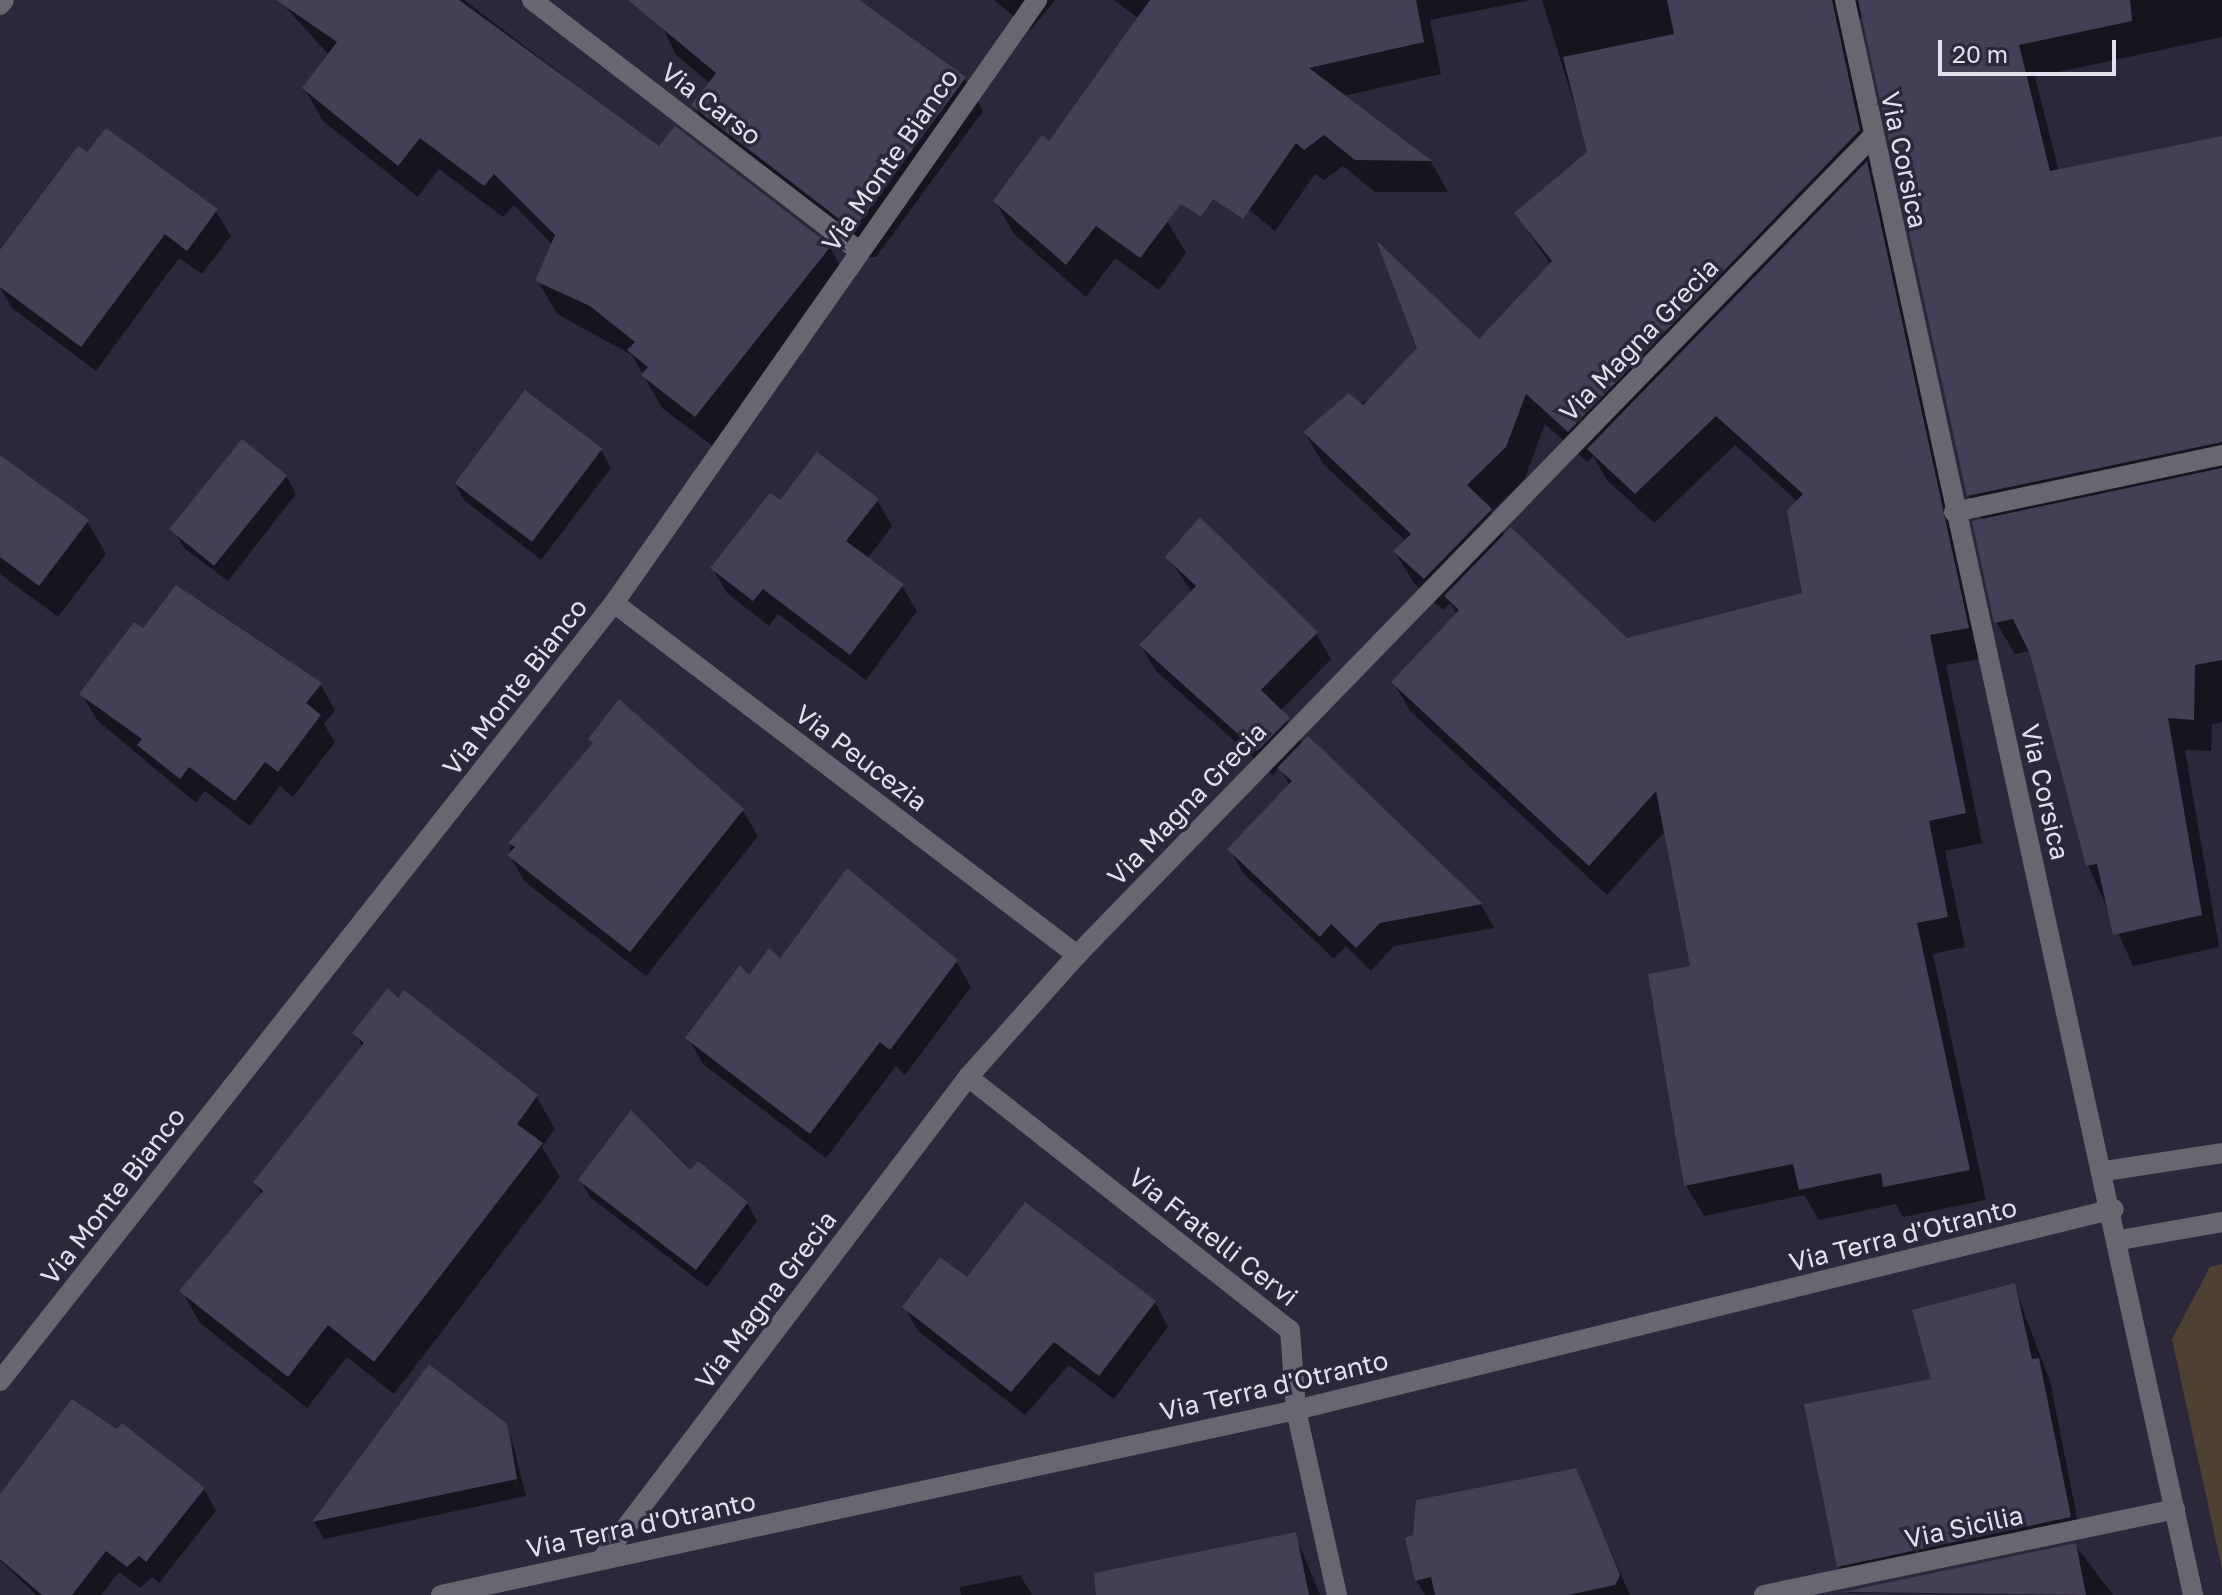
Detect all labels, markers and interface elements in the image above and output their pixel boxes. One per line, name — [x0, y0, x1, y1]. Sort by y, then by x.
scale bar — [1942, 24, 2120, 74]
text: 20 m — [1952, 39, 2008, 68]
street label: Via Carso — [655, 56, 767, 152]
street label: Via Monte Bianco — [815, 63, 965, 257]
street label: Via Corsica — [1874, 89, 1934, 231]
street label: Via Magna Grecia — [1553, 252, 1725, 428]
street label: Via Monte Bianco — [436, 592, 594, 782]
street label: Via Peucezia — [789, 698, 933, 818]
street label: Via Magna Grecia — [1101, 716, 1273, 892]
street label: Via Corsica — [2014, 721, 2076, 863]
street label: Via Monte Bianco — [34, 1101, 192, 1291]
street label: Via Fratelli Cervi — [1122, 1161, 1304, 1313]
street label: Via Terra d'Otranto — [1786, 1192, 2020, 1278]
street label: Via Magna Grecia — [689, 1205, 843, 1395]
street label: Via Terra d'Otranto — [1157, 1345, 1391, 1427]
street label: Via Terra d'Otranto — [524, 1485, 758, 1565]
street label: Via Sicilia — [1902, 1499, 2026, 1555]

